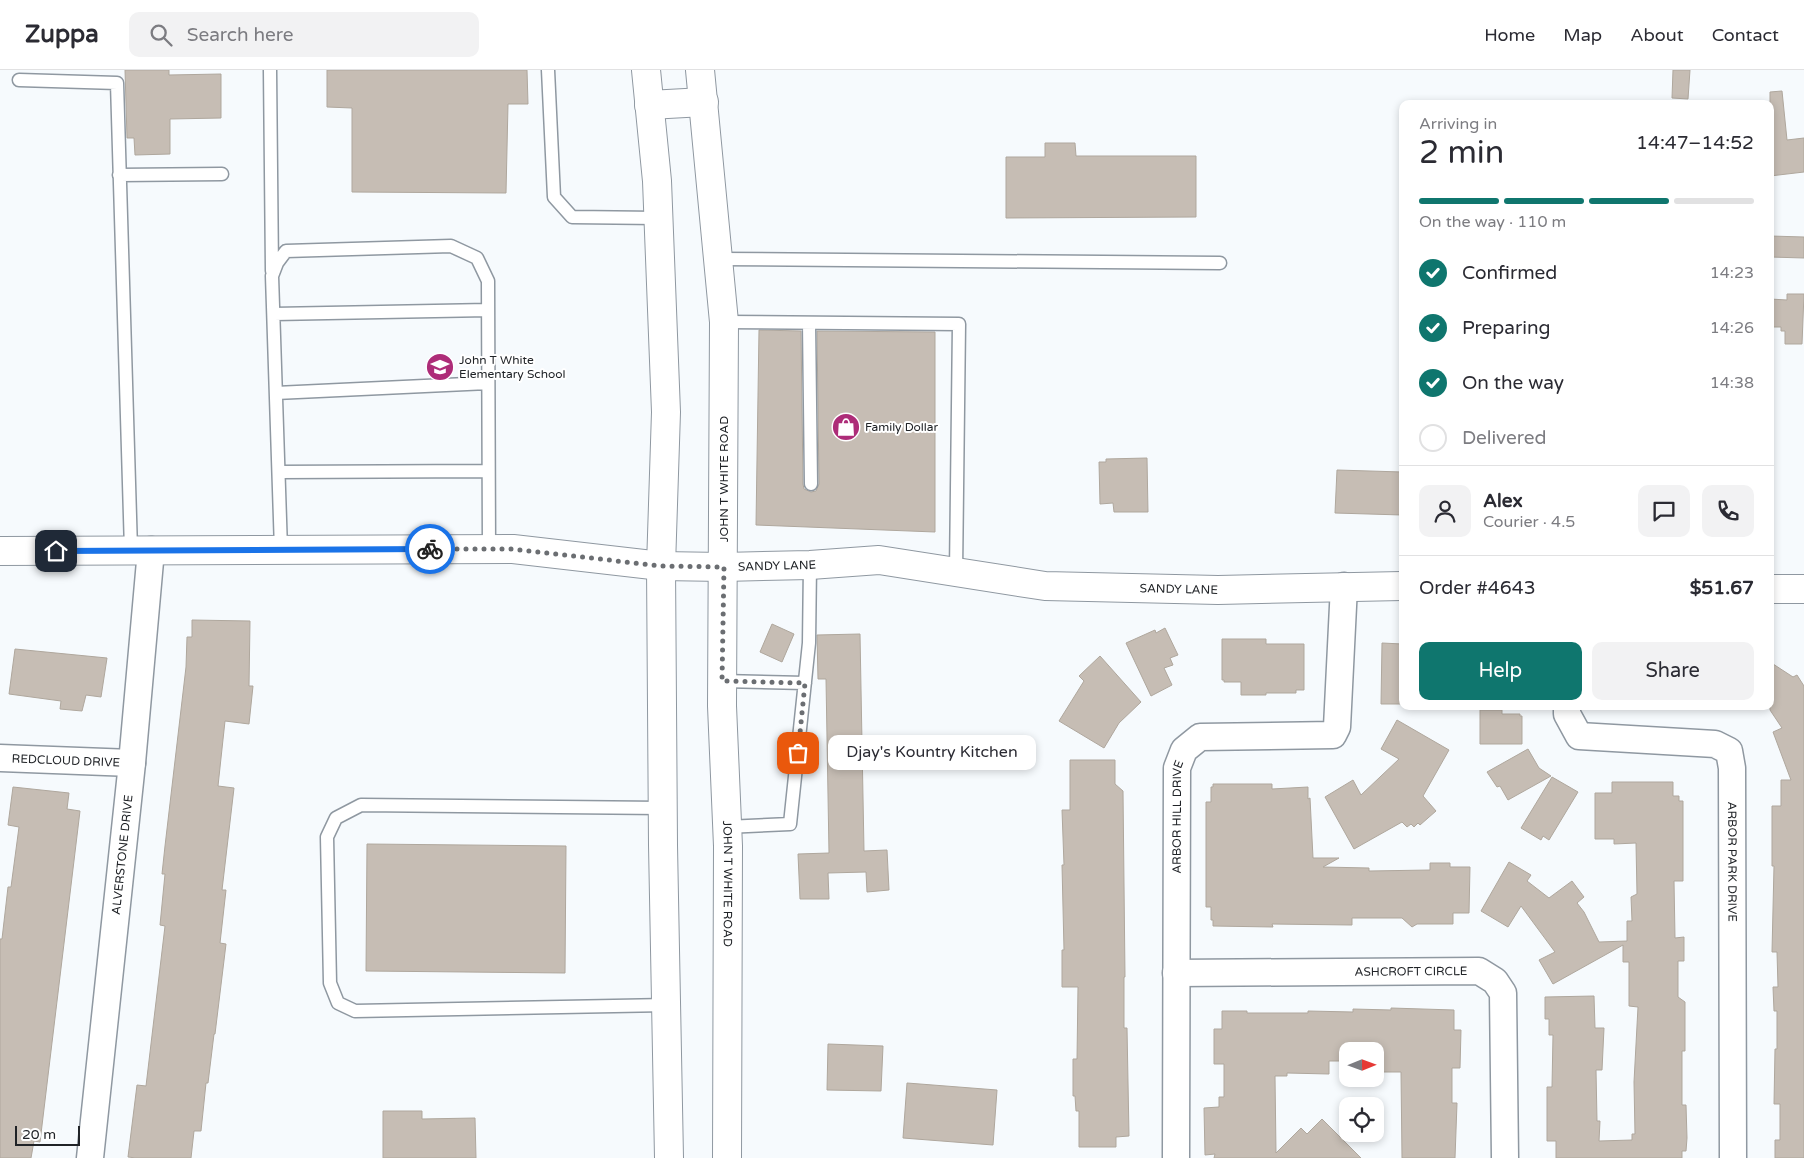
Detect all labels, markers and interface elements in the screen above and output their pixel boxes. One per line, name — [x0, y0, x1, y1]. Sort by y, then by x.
search box — [129, 12, 479, 57]
text: Zuppa — [25, 20, 99, 49]
icon: search — [147, 21, 175, 49]
text: Search here — [187, 24, 294, 46]
text: Home — [1484, 24, 1535, 46]
text: Map — [1563, 24, 1602, 46]
text: About — [1630, 24, 1684, 46]
text: Contact — [1712, 24, 1779, 46]
text: Arriving in — [1419, 114, 1497, 134]
text: 14:47–14:52 — [1636, 132, 1754, 154]
text: 2 min — [1419, 134, 1504, 172]
text: On the way · 110 m — [1419, 212, 1566, 232]
icon: check — [1419, 259, 1447, 287]
text: Confirmed — [1462, 262, 1557, 284]
text: 14:23 — [1710, 263, 1754, 283]
icon: check — [1419, 314, 1447, 342]
text: Preparing — [1462, 317, 1551, 339]
text: 14:26 — [1710, 318, 1754, 338]
school or university icon: John T White Elementary School — [425, 352, 455, 382]
place label: John T White Elementary School — [459, 353, 566, 381]
icon: check — [1419, 369, 1447, 397]
text: On the way — [1462, 372, 1564, 394]
text: 14:38 — [1710, 373, 1754, 393]
shop icon: Family Dollar — [831, 412, 861, 442]
street label: JOHN T WHITE ROAD — [717, 416, 731, 542]
place label: Family Dollar — [865, 420, 938, 434]
text: Delivered — [1462, 427, 1547, 449]
button: person — [1419, 485, 1471, 537]
button: chat — [1638, 485, 1690, 537]
button: phone — [1702, 485, 1754, 537]
text: Alex — [1483, 490, 1523, 512]
text: Courier · 4.5 — [1483, 512, 1575, 532]
courier — [405, 524, 455, 574]
pin — [35, 530, 77, 572]
icon: bike — [416, 535, 444, 563]
icon: home — [42, 537, 70, 565]
street label: SANDY LANE — [738, 558, 817, 574]
text: Order #4643 — [1419, 577, 1536, 599]
text: $51.67 — [1690, 577, 1754, 599]
street label: SANDY LANE — [1139, 581, 1218, 597]
button: Help — [1419, 642, 1582, 700]
button: Share — [1592, 642, 1754, 700]
pin — [777, 732, 819, 774]
callout: Djay's Kountry Kitchen — [828, 736, 1036, 770]
icon: bag — [784, 739, 812, 767]
text: Djay's Kountry Kitchen — [846, 742, 1018, 762]
street label: REDCLOUD DRIVE — [12, 751, 121, 770]
street label: ARBOR HILL DRIVE — [1170, 758, 1186, 874]
street label: ALVERSTONE DRIVE — [109, 794, 136, 916]
street label: ARBOR PARK DRIVE — [1725, 802, 1739, 922]
street label: JOHN T WHITE ROAD — [720, 820, 735, 947]
street label: ASHCROFT CIRCLE — [1354, 964, 1468, 979]
north arrow — [1339, 1042, 1384, 1088]
map controls — [1339, 1042, 1384, 1142]
button: locate — [1339, 1097, 1384, 1142]
scale bar — [15, 1123, 80, 1146]
text: 20 m — [22, 1126, 56, 1143]

